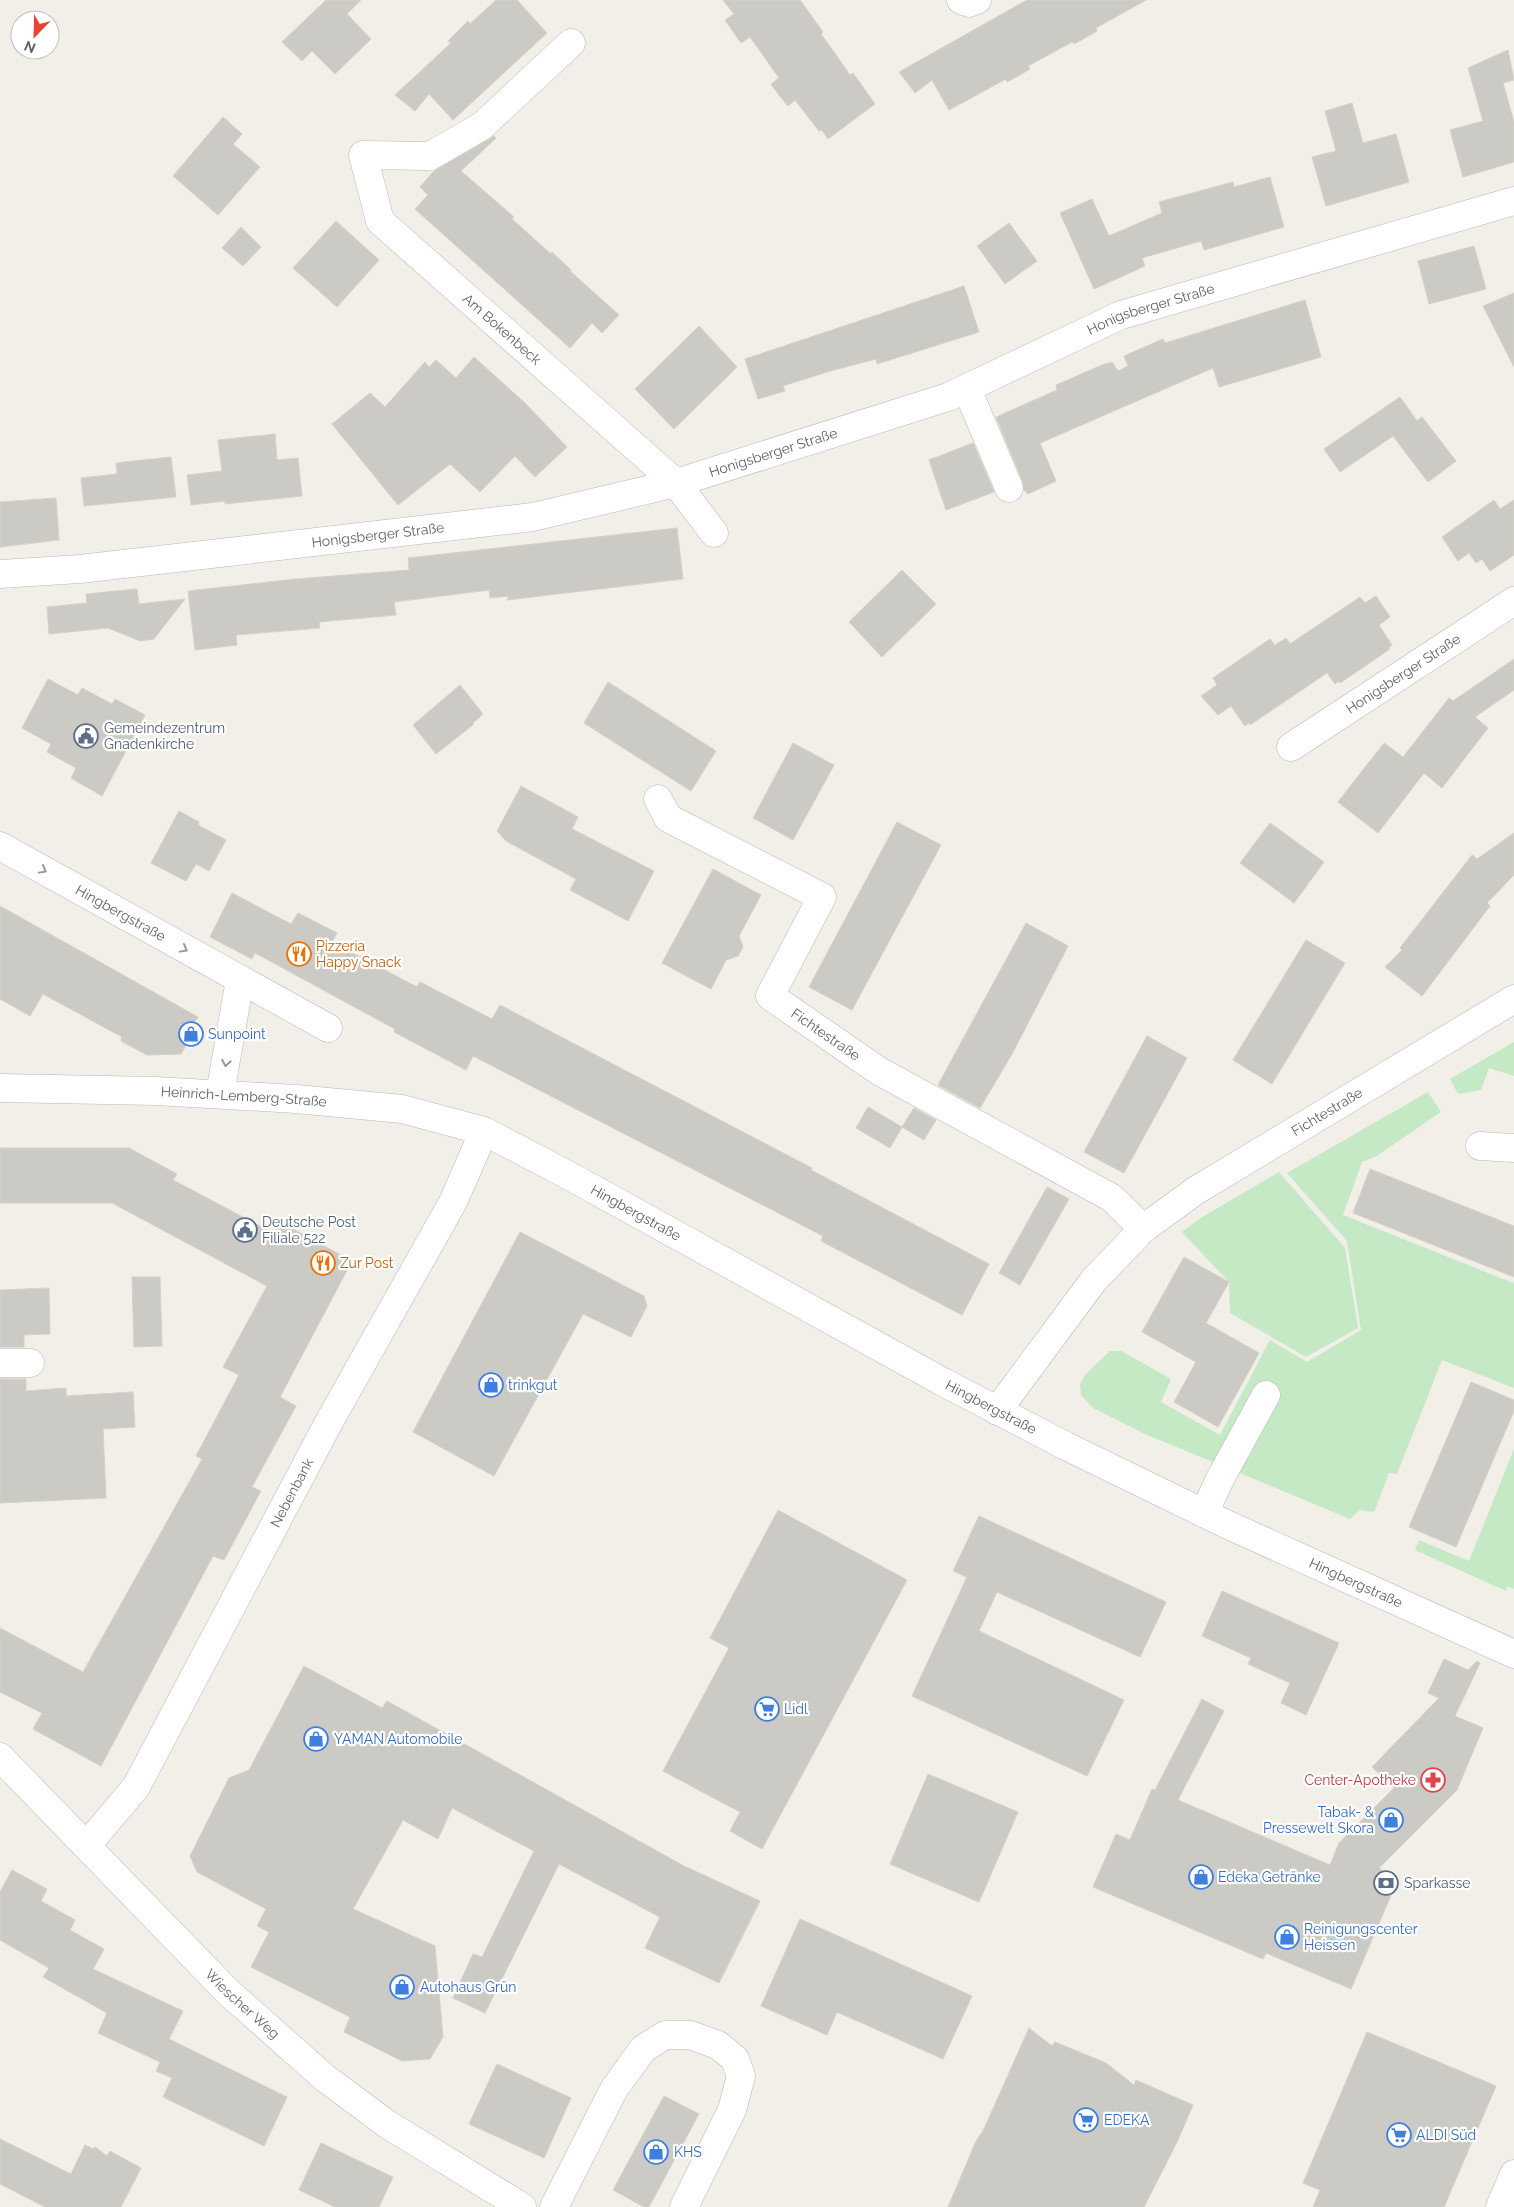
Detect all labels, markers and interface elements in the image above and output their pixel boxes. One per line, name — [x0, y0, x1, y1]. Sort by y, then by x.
north arrow — [10, 10, 60, 60]
text: N — [22, 38, 38, 56]
street label: Honigsberger Straße — [1085, 280, 1216, 338]
street label: Am Bokenbeck — [460, 290, 545, 368]
street label: Honigsberger Straße — [707, 425, 839, 480]
street label: Honigsberger Straße — [311, 519, 445, 550]
street label: Honigsberger Straße — [1343, 630, 1463, 717]
place label: Gemeindezentrum Gnadenkirche — [104, 720, 225, 752]
public building icon: Gemeindezentrum Gnadenkirche — [73, 723, 99, 749]
one-way arrow — [37, 863, 46, 873]
street label: Hingbergstraße — [73, 882, 168, 944]
place label: Pizzeria Happy Snack — [316, 938, 402, 970]
restaurant icon: Pizzeria Happy Snack — [286, 941, 312, 967]
one-way arrow — [179, 943, 188, 953]
street label: Fichtestraße — [788, 1005, 863, 1064]
shop icon: Sunpoint — [178, 1021, 204, 1047]
place label: Sunpoint — [208, 1026, 266, 1042]
one-way arrow — [221, 1058, 231, 1067]
street label: Heinrich-Lemberg-Straße — [160, 1083, 327, 1110]
street label: Fichtestraße — [1289, 1084, 1365, 1139]
street label: Hingbergstraße — [588, 1181, 684, 1244]
place label: Deutsche Post Filiale 522 — [262, 1214, 356, 1246]
public building icon: Deutsche Post Filiale 522 — [232, 1217, 258, 1243]
restaurant icon: Zur Post — [310, 1250, 336, 1276]
place label: Zur Post — [340, 1255, 394, 1271]
shop icon: trinkgut — [478, 1372, 504, 1398]
place label: trinkgut — [508, 1377, 558, 1393]
street label: Hingbergstraße — [943, 1377, 1039, 1437]
street label: Nebenbank — [267, 1455, 317, 1530]
street label: Hingbergstraße — [1307, 1555, 1405, 1611]
supermarket icon: Lidl — [754, 1696, 780, 1722]
place label: Lidl — [784, 1701, 808, 1717]
shop icon: YAMAN Automobile — [303, 1726, 329, 1752]
place label: YAMAN Automobile — [334, 1731, 463, 1747]
pharmacy icon: Center-Apotheke — [1420, 1767, 1446, 1793]
place label: Center-Apotheke — [1304, 1772, 1416, 1788]
place label: Tabak- & Pressewelt Skora — [1263, 1804, 1375, 1836]
shop icon: Tabak- & Pressewelt Skora — [1378, 1807, 1404, 1833]
shop icon: Edeka Getränke — [1188, 1864, 1214, 1890]
place label: Edeka Getränke — [1218, 1869, 1321, 1885]
bank icon: Sparkasse — [1373, 1870, 1399, 1896]
place label: Sparkasse — [1404, 1875, 1470, 1891]
place label: Reinigungscenter Heissen — [1304, 1921, 1418, 1953]
shop icon: Reinigungscenter Heissen — [1274, 1924, 1300, 1950]
street label: Wiescher Weg — [202, 1966, 283, 2042]
shop icon: Autohaus Grün — [389, 1974, 415, 2000]
place label: Autohaus Grün — [420, 1979, 516, 1995]
supermarket icon: EDEKA — [1073, 2107, 1099, 2133]
place label: EDEKA — [1104, 2112, 1150, 2128]
supermarket icon: ALDI Süd — [1386, 2122, 1412, 2148]
place label: ALDI Süd — [1416, 2127, 1476, 2143]
shop icon: KHS — [643, 2139, 669, 2165]
place label: KHS — [674, 2144, 702, 2160]

